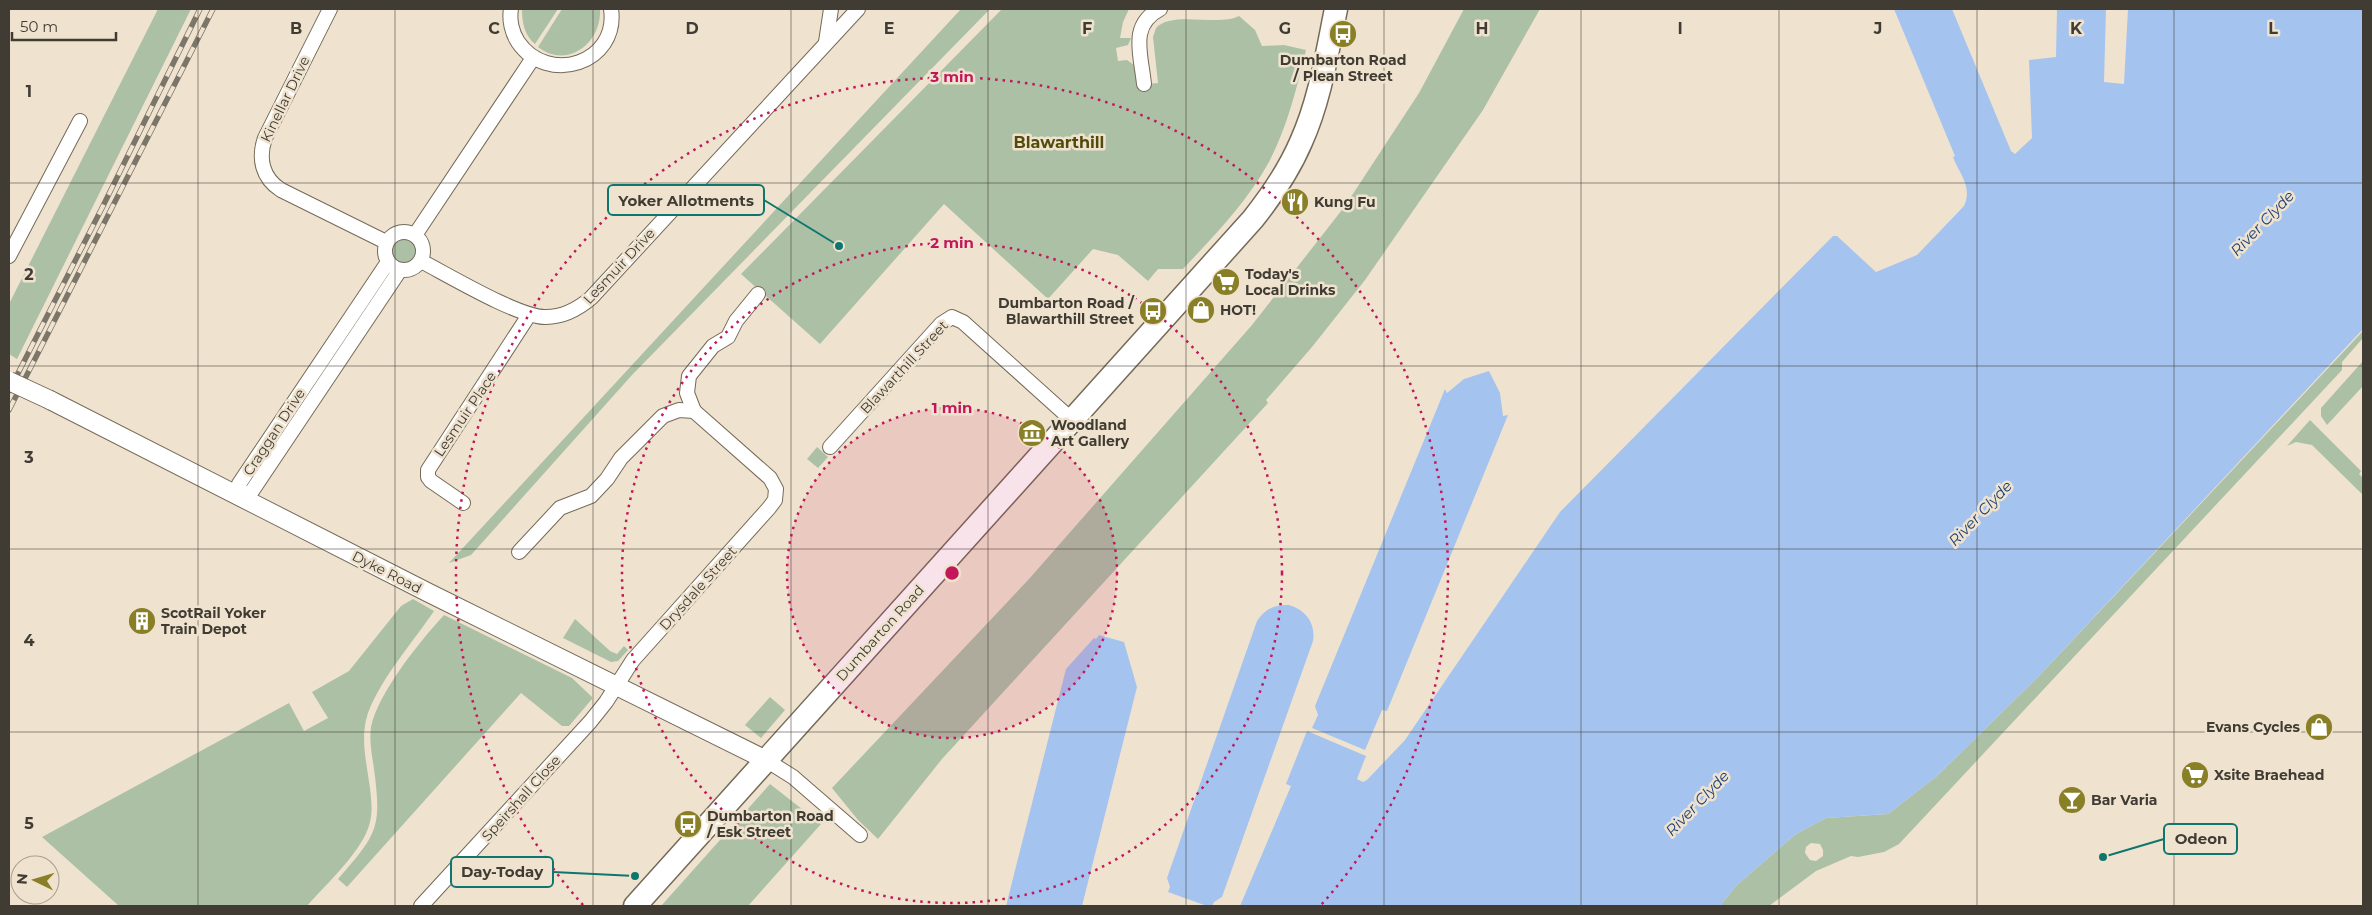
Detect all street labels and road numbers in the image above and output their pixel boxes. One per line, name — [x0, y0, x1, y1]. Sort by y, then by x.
street label: Kinellar Drive — [256, 53, 314, 145]
street label: Lesmuir Drive — [579, 224, 659, 308]
street label: Blawarthill Street — [856, 316, 952, 417]
street label: Lesmuir Place — [430, 368, 500, 460]
street label: Craggan Drive — [239, 385, 309, 479]
street label: Drysdale Street — [655, 542, 741, 634]
street label: Dyke Road — [349, 547, 425, 597]
street label: Dumbarton Road — [832, 581, 928, 685]
street label: Speirshall Close — [478, 751, 564, 845]

